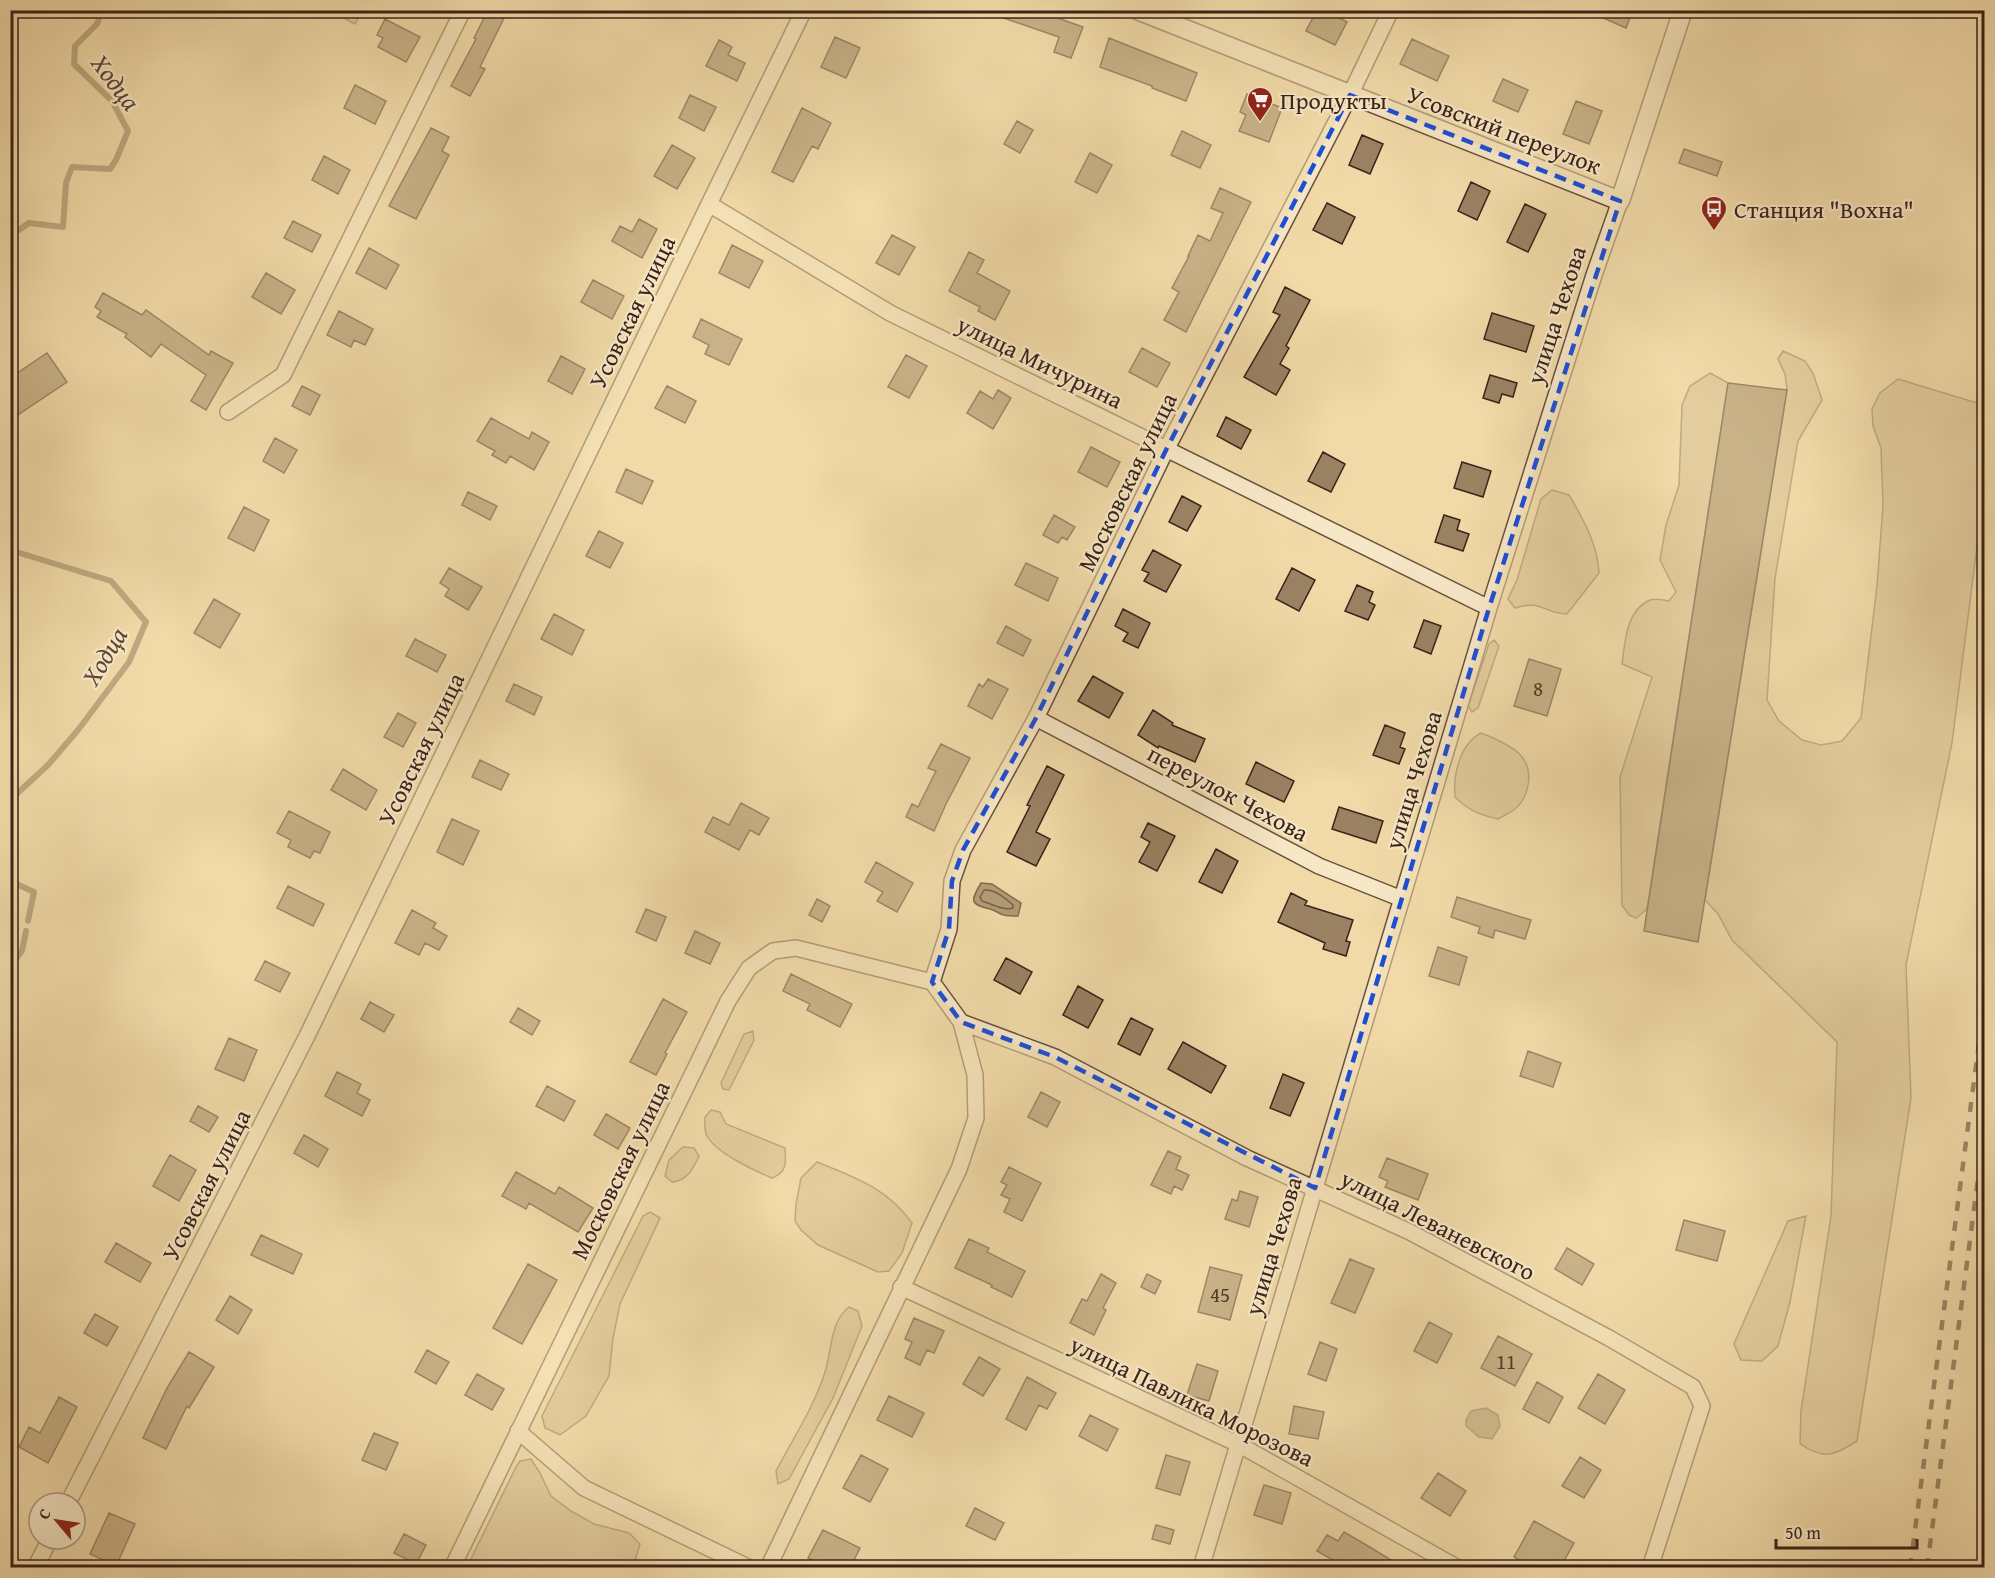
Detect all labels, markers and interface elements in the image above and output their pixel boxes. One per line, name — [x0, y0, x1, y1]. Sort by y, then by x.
water label: Ходца — [81, 45, 150, 119]
street label: Усовский переулок — [1402, 77, 1607, 183]
place label: Продукты — [1280, 83, 1387, 118]
supermarket icon: Продукты — [1245, 85, 1275, 123]
place label: Станция "Вохна" — [1734, 192, 1914, 227]
bus stop icon: Станция "Вохна" — [1699, 194, 1729, 232]
street label: Усовская улица — [580, 229, 684, 394]
street label: улица Чехова — [1517, 241, 1595, 390]
street label: улица Мичурина — [950, 306, 1129, 418]
street label: Московская улица — [1069, 386, 1186, 577]
water label: Ходца — [71, 619, 137, 694]
street label: Усовская улица — [369, 666, 473, 831]
house number: 8 — [1533, 673, 1543, 704]
street label: улица Чехова — [1375, 706, 1451, 855]
street label: переулок Чехова — [1141, 736, 1315, 851]
street label: Московская улица — [562, 1074, 679, 1265]
street label: Усовская улица — [153, 1103, 260, 1267]
street label: улица Леваневского — [1334, 1160, 1541, 1289]
street label: улица Чехова — [1235, 1172, 1311, 1321]
house number: 45 — [1210, 1279, 1230, 1310]
street label: улица Павлика Морозова — [1063, 1326, 1320, 1476]
house number: 11 — [1496, 1346, 1516, 1377]
north arrow — [27, 1491, 87, 1551]
text: С — [31, 1504, 57, 1524]
scale bar — [1776, 1512, 1917, 1550]
text: 50 m — [1785, 1519, 1821, 1546]

